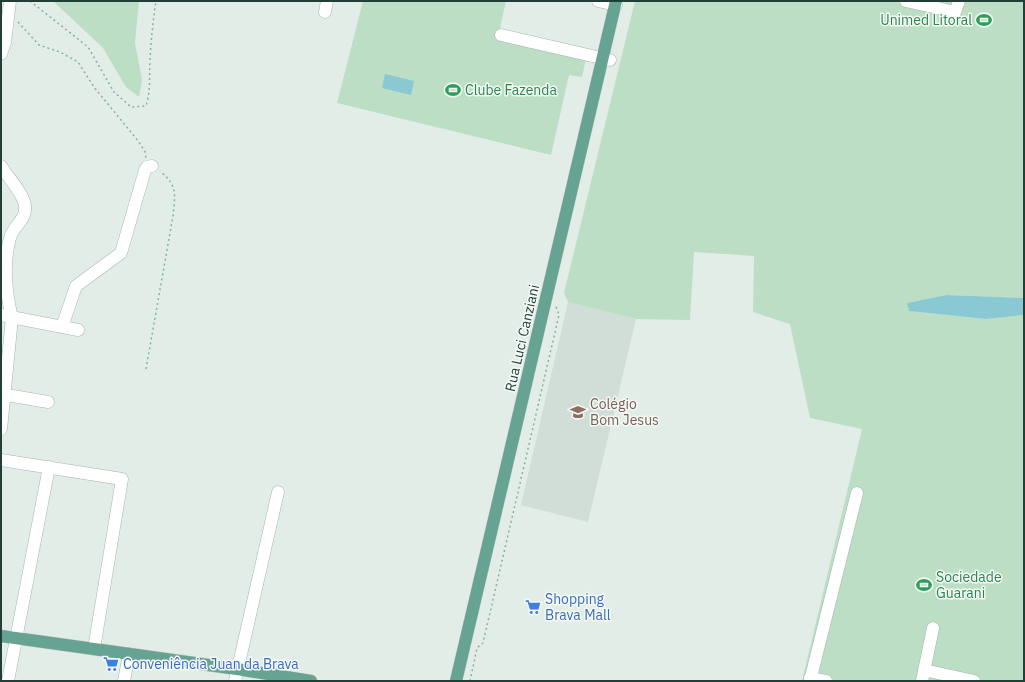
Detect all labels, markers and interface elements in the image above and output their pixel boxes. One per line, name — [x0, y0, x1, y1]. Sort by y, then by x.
place label: Unimed Litoral — [880, 11, 972, 29]
sports icon: Unimed Litoral — [975, 11, 993, 29]
sports icon: Clube Fazenda — [444, 81, 462, 99]
place label: Clube Fazenda — [465, 81, 557, 99]
street label: Rua Luci Canziani — [501, 283, 543, 393]
place label: Colégio Bom Jesus — [590, 395, 659, 429]
school or university icon: Colégio Bom Jesus — [569, 403, 587, 421]
place label: Sociedade Guarani — [936, 568, 1002, 602]
sports icon: Sociedade Guarani — [915, 576, 933, 594]
place label: Shopping Brava Mall — [545, 590, 611, 624]
supermarket icon: Shopping Brava Mall — [524, 598, 542, 616]
supermarket icon: Conveniência Juan da Brava — [102, 655, 120, 673]
place label: Conveniência Juan da Brava — [123, 655, 299, 673]

